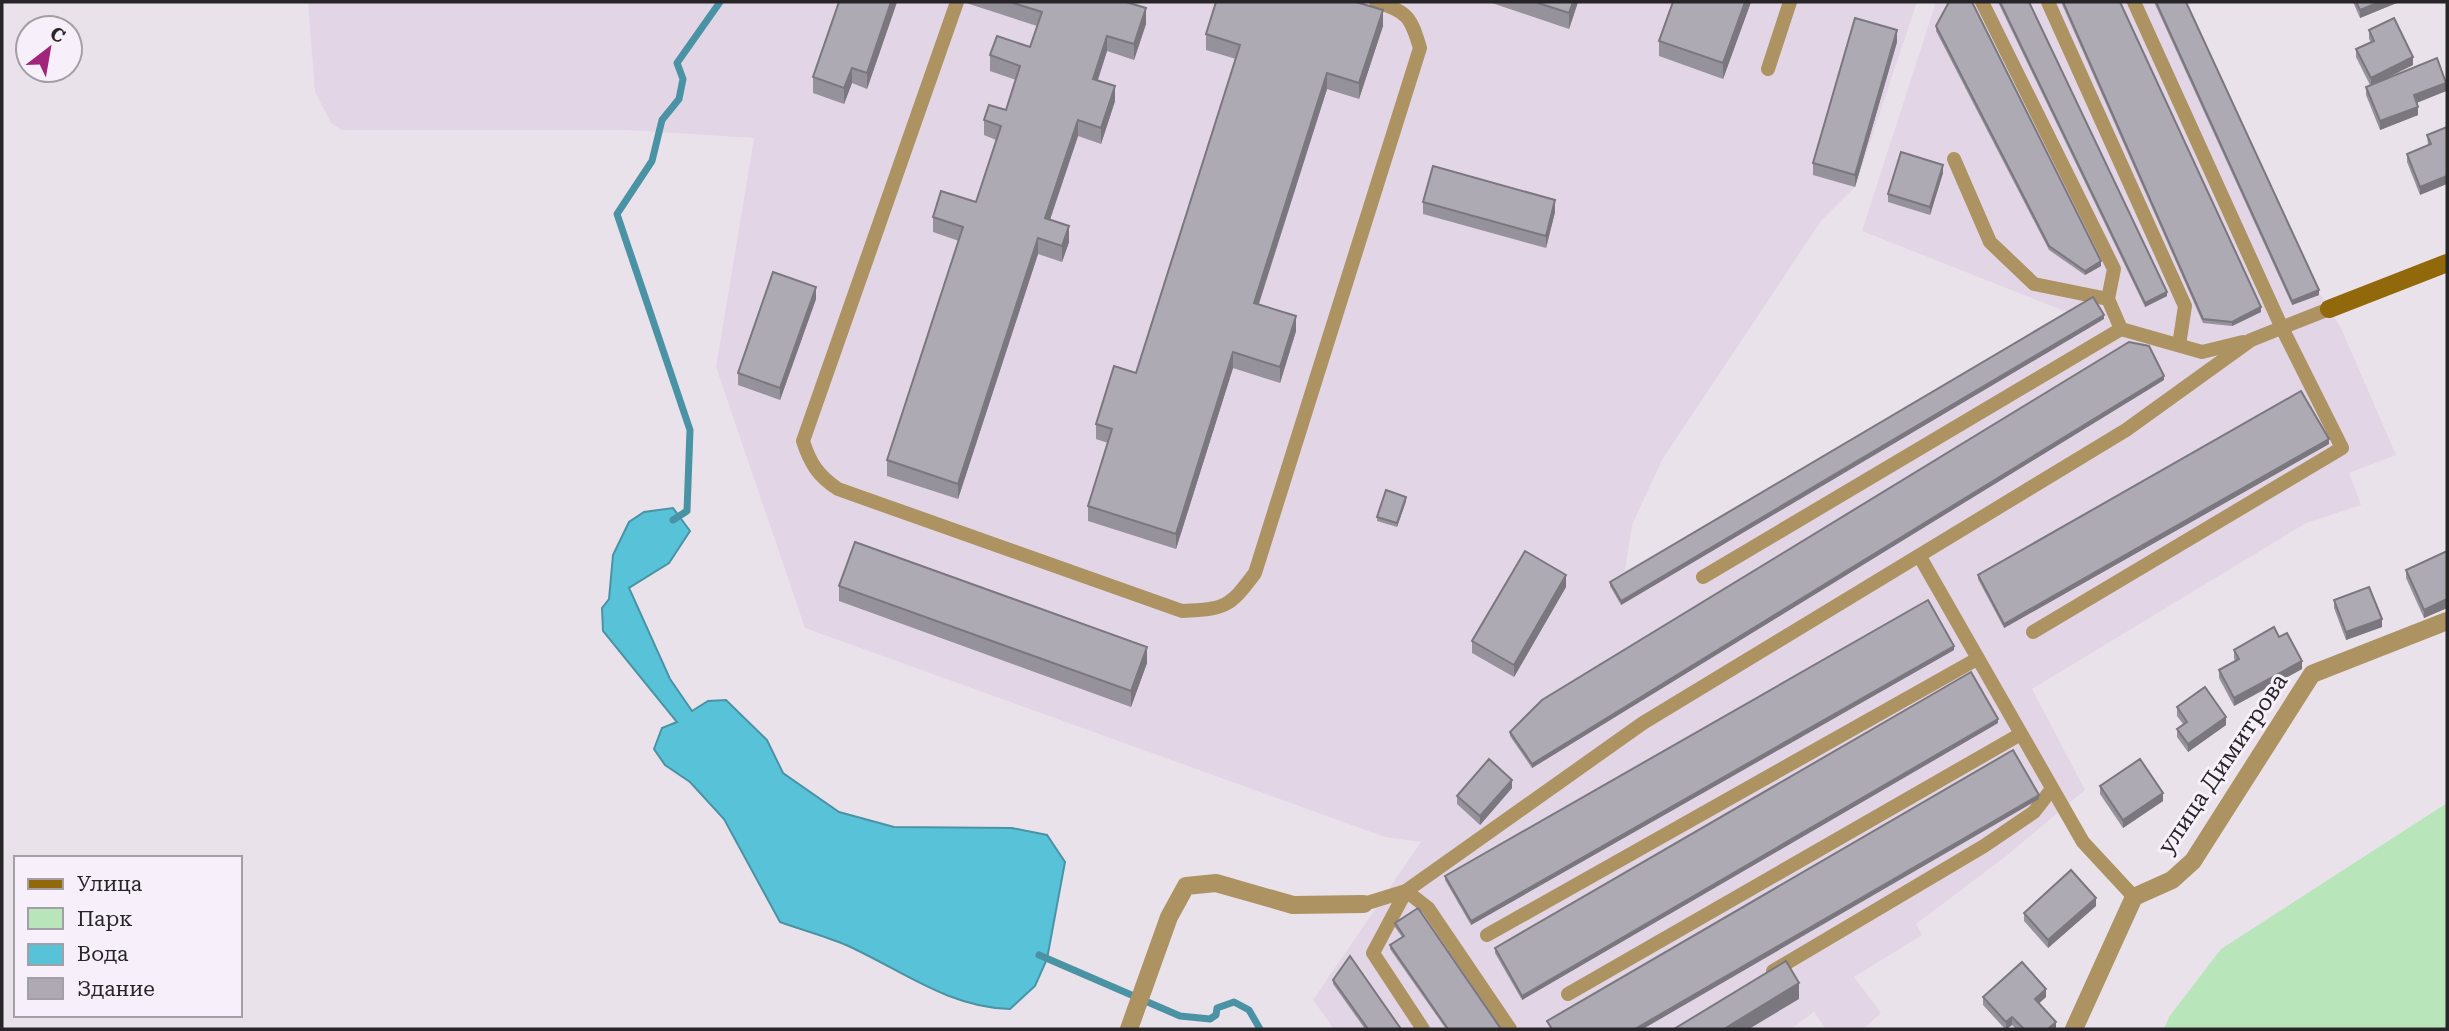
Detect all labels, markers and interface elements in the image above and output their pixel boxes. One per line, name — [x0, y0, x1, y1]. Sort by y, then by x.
north arrow — [14, 14, 84, 84]
text: С — [46, 22, 69, 48]
street label: улица Димитрова — [2153, 668, 2294, 859]
legend — [14, 856, 242, 1017]
text: Улица — [77, 872, 143, 896]
text: Парк — [77, 907, 133, 931]
text: Вода — [77, 942, 129, 966]
text: Здание — [77, 977, 155, 1001]

